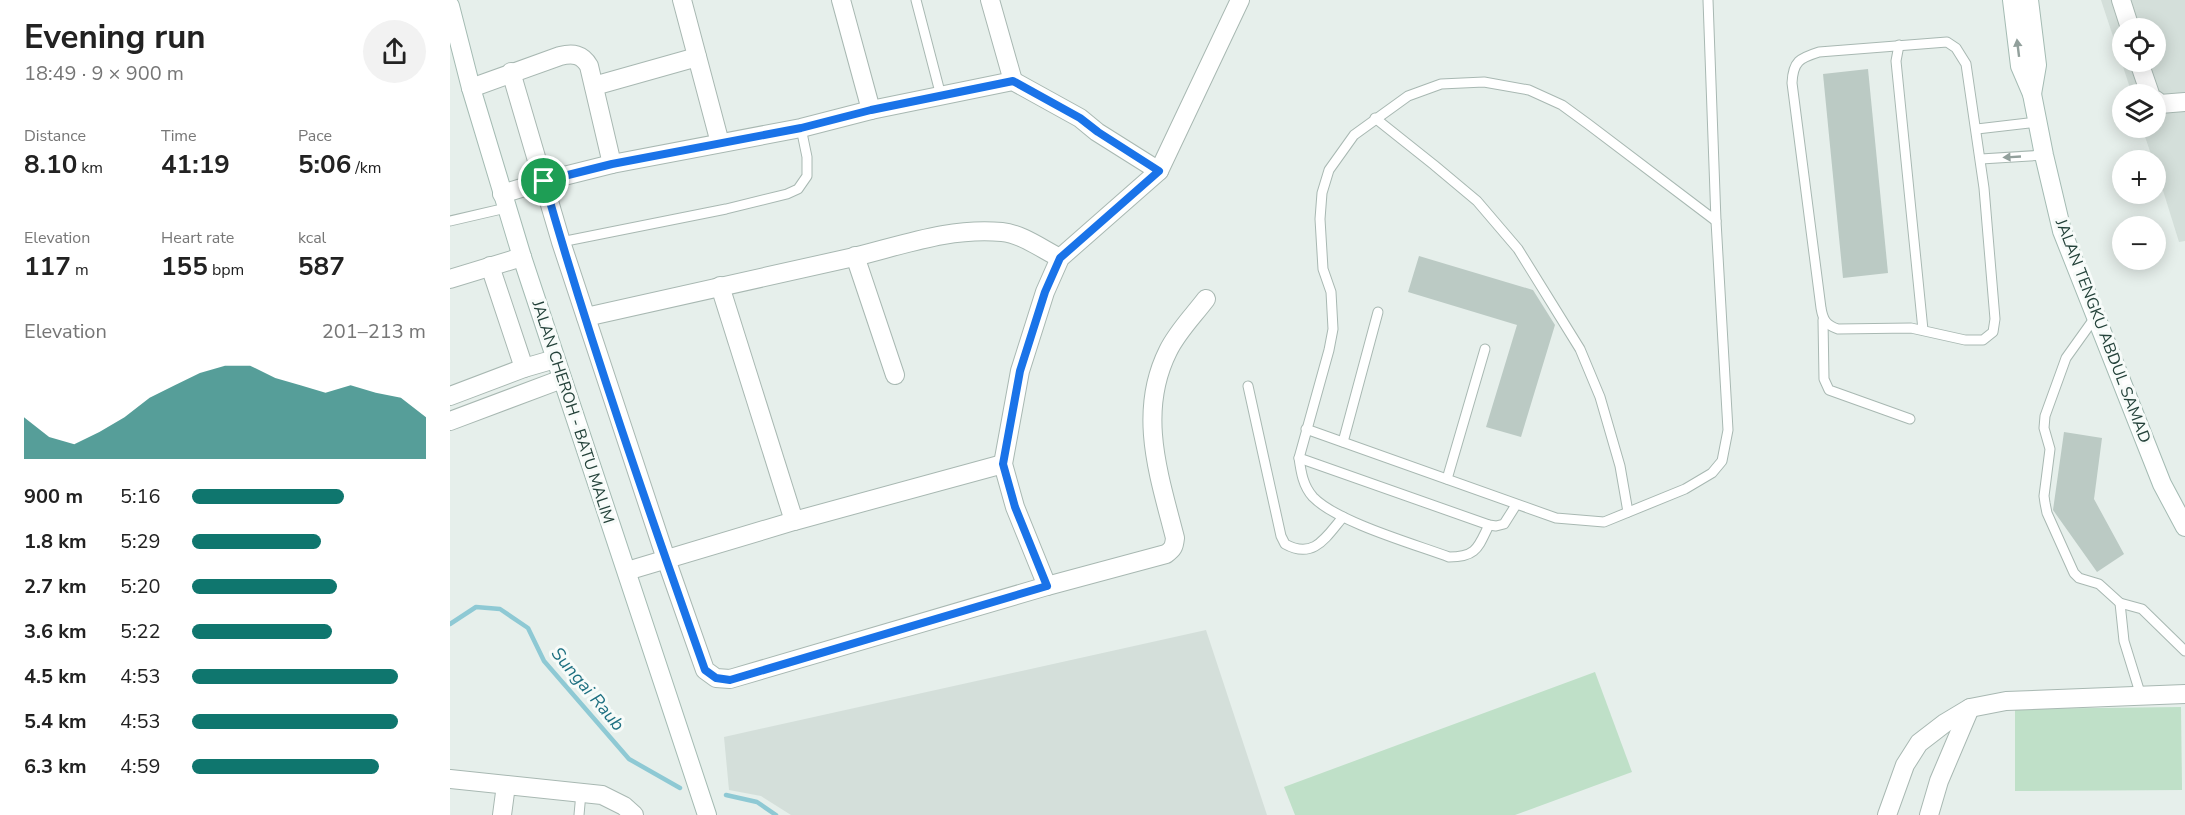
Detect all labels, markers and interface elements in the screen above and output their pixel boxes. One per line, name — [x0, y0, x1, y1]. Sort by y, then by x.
text: Evening run — [24, 15, 206, 60]
map controls — [2112, 18, 2166, 270]
button: locate — [2112, 18, 2166, 72]
button: share — [363, 20, 426, 83]
one-way arrow — [2013, 39, 2023, 58]
text: 18:49 · 9 × 900 m — [24, 60, 184, 87]
button: layers — [2112, 84, 2166, 138]
text: Distance — [24, 125, 86, 147]
text: Time — [161, 125, 197, 147]
text: Pace — [298, 125, 332, 147]
text: 8.10 — [24, 147, 77, 182]
text: 41:19 — [161, 147, 230, 182]
text: 5:06 — [298, 147, 351, 182]
button: + — [2112, 150, 2166, 204]
one-way arrow — [2003, 152, 2022, 161]
pin — [518, 155, 569, 206]
text: km — [77, 157, 103, 179]
text: /km — [351, 157, 382, 179]
icon: arrive — [527, 164, 560, 197]
street label: JALAN TENGKU ABDUL SAMAD — [2050, 215, 2156, 446]
button: − — [2112, 216, 2166, 270]
text: Elevation — [24, 227, 90, 249]
text: Heart rate — [161, 227, 234, 249]
text: kcal — [298, 227, 326, 249]
text: 117 — [24, 249, 71, 284]
text: 155 — [161, 249, 208, 284]
text: 587 — [298, 249, 345, 284]
text: m — [71, 259, 89, 281]
text: bpm — [208, 259, 244, 281]
street label: JALAN CHEROH - BATU MALIM — [526, 297, 620, 526]
text: Elevation — [24, 318, 107, 345]
text: 201–213 m — [322, 318, 426, 345]
text: 900 m — [24, 483, 83, 510]
text: 5:16 — [120, 483, 161, 510]
text: 1.8 km — [24, 528, 87, 555]
text: 5:29 — [120, 528, 161, 555]
text: 2.7 km — [24, 573, 87, 600]
text: 5:20 — [120, 573, 161, 600]
text: 3.6 km — [24, 618, 87, 645]
text: 5:22 — [120, 618, 161, 645]
water label: Sungai Raub — [546, 642, 630, 736]
text: 4.5 km — [24, 663, 87, 690]
text: 4:53 — [120, 663, 161, 690]
text: 5.4 km — [24, 708, 87, 735]
text: 4:53 — [120, 708, 161, 735]
text: 6.3 km — [24, 753, 87, 780]
text: 4:59 — [120, 753, 161, 780]

